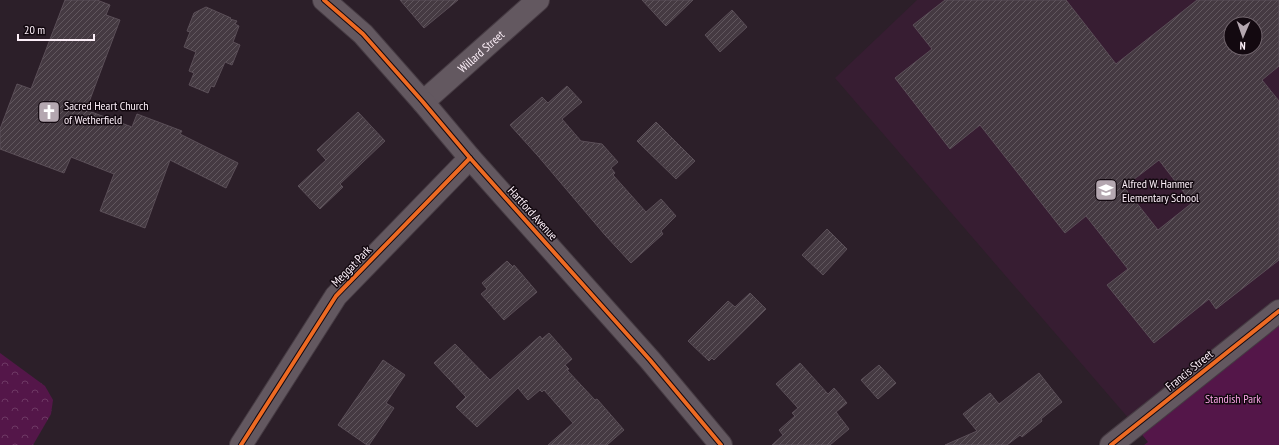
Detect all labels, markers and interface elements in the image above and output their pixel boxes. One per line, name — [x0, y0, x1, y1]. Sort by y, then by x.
scale bar — [18, 16, 94, 42]
north arrow — [1223, 16, 1263, 56]
text: 20 m — [24, 22, 45, 37]
street label: Willard Street — [454, 26, 507, 75]
text: N — [1239, 39, 1246, 53]
place label: Sacred Heart Church of Wetherfield — [64, 98, 149, 127]
church icon: Sacred Heart Church of Wetherfield — [36, 99, 62, 125]
place label: Alfred W. Hanmer Elementary School — [1122, 176, 1199, 205]
school or university icon: Alfred W. Hanmer Elementary School — [1093, 177, 1119, 203]
street label: Hartford Avenue — [505, 183, 561, 243]
street label: Meggat Park — [328, 242, 374, 290]
street label: Francis Street — [1162, 346, 1216, 394]
park label: Standish Park — [1205, 391, 1261, 406]

